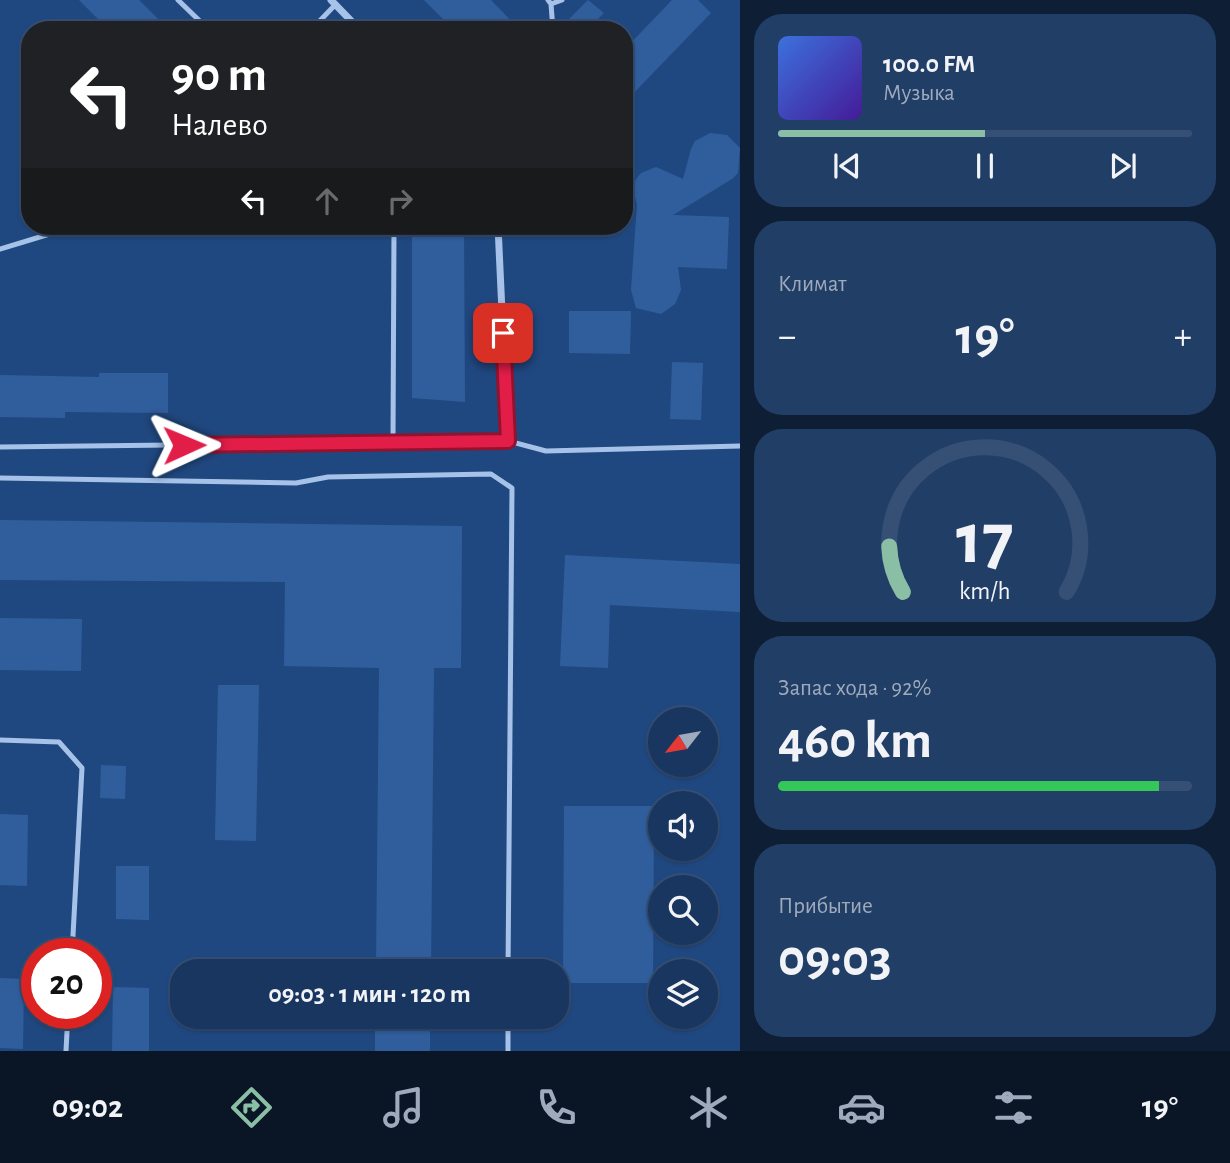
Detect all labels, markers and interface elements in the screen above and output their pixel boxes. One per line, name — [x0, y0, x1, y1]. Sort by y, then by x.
icon: left — [56, 49, 147, 140]
text: 90 m — [171, 51, 267, 100]
text: 100.0 FM — [883, 51, 975, 77]
text: Музыка — [883, 82, 955, 105]
text: Налево — [171, 109, 268, 141]
icon: previous — [828, 147, 866, 185]
icon: pause — [966, 147, 1004, 185]
icon: next — [1104, 147, 1142, 185]
icon: left — [235, 182, 273, 220]
icon: ahead — [308, 182, 346, 220]
icon: right — [381, 182, 419, 220]
text: Климат — [778, 273, 847, 296]
pin — [473, 303, 533, 363]
text: 19° — [955, 311, 1015, 363]
icon: arrive — [484, 314, 522, 352]
text: − — [778, 318, 796, 356]
text: + — [1174, 318, 1192, 356]
position arrow — [147, 408, 221, 482]
text: 17 — [956, 504, 1014, 577]
text: km/h — [959, 578, 1011, 603]
text: Запас хода · 92% — [778, 677, 932, 700]
north arrow — [648, 707, 718, 777]
map controls — [648, 707, 718, 1029]
text: 460 km — [778, 715, 932, 767]
button: sound — [648, 791, 718, 861]
button: search — [648, 875, 718, 945]
text: Прибытие — [778, 895, 873, 918]
text: 09:03 — [778, 933, 892, 985]
speed limit sign: 20 — [21, 938, 112, 1029]
button: layers — [648, 959, 718, 1029]
text: 09:03 · 1 мин · 120 m — [268, 981, 471, 1007]
icon: directions — [227, 1083, 276, 1132]
icon: music — [379, 1083, 428, 1132]
icon: phone — [532, 1083, 581, 1132]
icon: climate — [684, 1083, 733, 1132]
icon: car — [837, 1083, 886, 1132]
icon: filters — [989, 1083, 1038, 1132]
text: 09:02 — [52, 1091, 123, 1123]
text: 19° — [1142, 1091, 1178, 1123]

